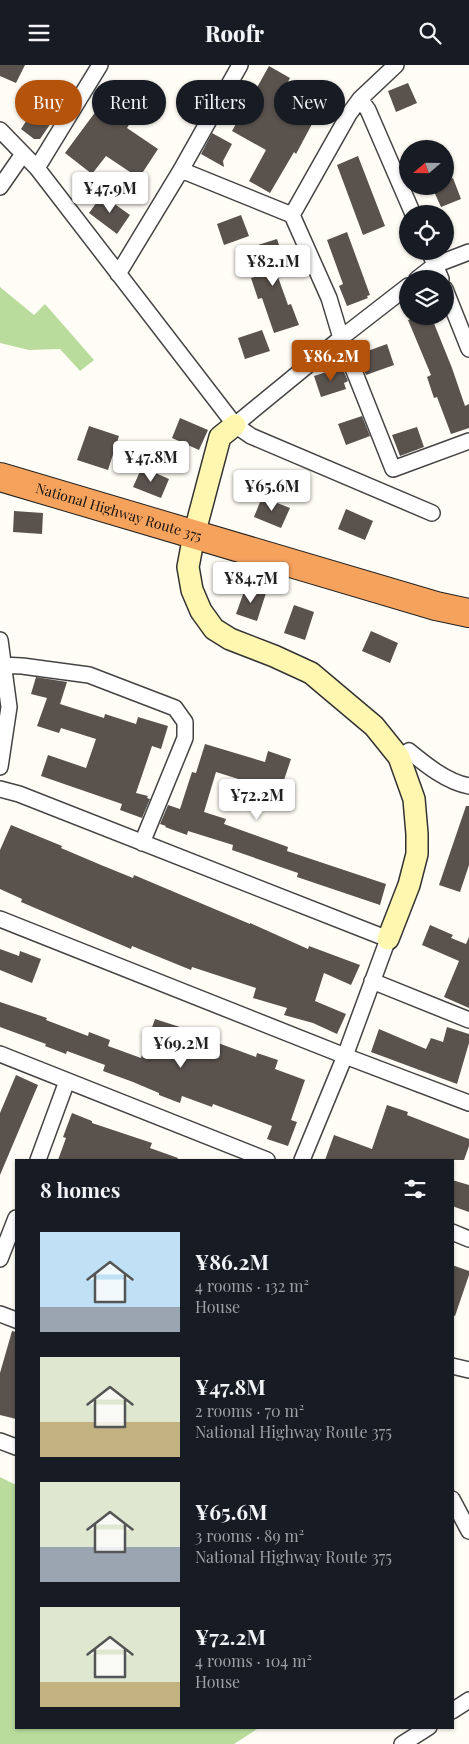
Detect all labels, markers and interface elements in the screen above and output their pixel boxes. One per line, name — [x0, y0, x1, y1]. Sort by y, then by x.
text: Roofr — [205, 18, 264, 48]
icon: menu — [25, 19, 53, 47]
icon: search — [416, 19, 444, 47]
chip: Buy — [15, 80, 82, 125]
chip: Rent — [92, 80, 166, 125]
chip: Filters — [176, 80, 264, 125]
chip: New — [274, 80, 345, 125]
north arrow — [399, 140, 454, 195]
map controls — [399, 140, 454, 325]
pin: ¥47.9M — [69, 171, 151, 214]
text: ¥47.9M — [83, 177, 137, 198]
button: locate — [399, 205, 454, 260]
pin: ¥82.1M — [232, 245, 314, 287]
text: ¥82.1M — [246, 250, 300, 271]
button: layers — [399, 270, 454, 325]
pin: ¥86.2M — [290, 339, 372, 382]
text: ¥86.2M — [303, 345, 359, 366]
pin: ¥47.8M — [110, 441, 192, 483]
text: ¥47.8M — [124, 446, 178, 467]
pin: ¥65.6M — [231, 469, 313, 512]
text: ¥65.6M — [244, 475, 300, 496]
street label: National Highway Route 375 — [34, 478, 205, 545]
pin: ¥84.7M — [210, 561, 292, 604]
text: ¥84.7M — [224, 567, 278, 588]
pin: ¥72.2M — [216, 779, 298, 821]
text: ¥72.2M — [230, 784, 284, 805]
pin: ¥69.2M — [140, 1027, 222, 1069]
text: ¥69.2M — [153, 1032, 209, 1053]
text: 8 homes — [40, 1175, 120, 1203]
icon: filters — [401, 1175, 429, 1203]
text: ¥86.2M — [195, 1247, 269, 1275]
icon: home — [80, 1252, 140, 1312]
text: 4 rooms · 132 m² — [195, 1275, 309, 1296]
text: House — [195, 1296, 240, 1317]
text: ¥47.8M — [195, 1372, 266, 1400]
icon: home — [80, 1377, 140, 1437]
text: 2 rooms · 70 m² — [195, 1400, 304, 1421]
text: National Highway Route 375 — [195, 1421, 392, 1442]
text: ¥65.6M — [195, 1497, 268, 1525]
icon: home — [80, 1502, 140, 1562]
text: 3 rooms · 89 m² — [195, 1525, 304, 1546]
text: National Highway Route 375 — [195, 1546, 392, 1567]
text: ¥72.2M — [195, 1622, 266, 1650]
icon: home — [80, 1627, 140, 1687]
text: 4 rooms · 104 m² — [195, 1650, 312, 1671]
text: House — [195, 1671, 240, 1692]

